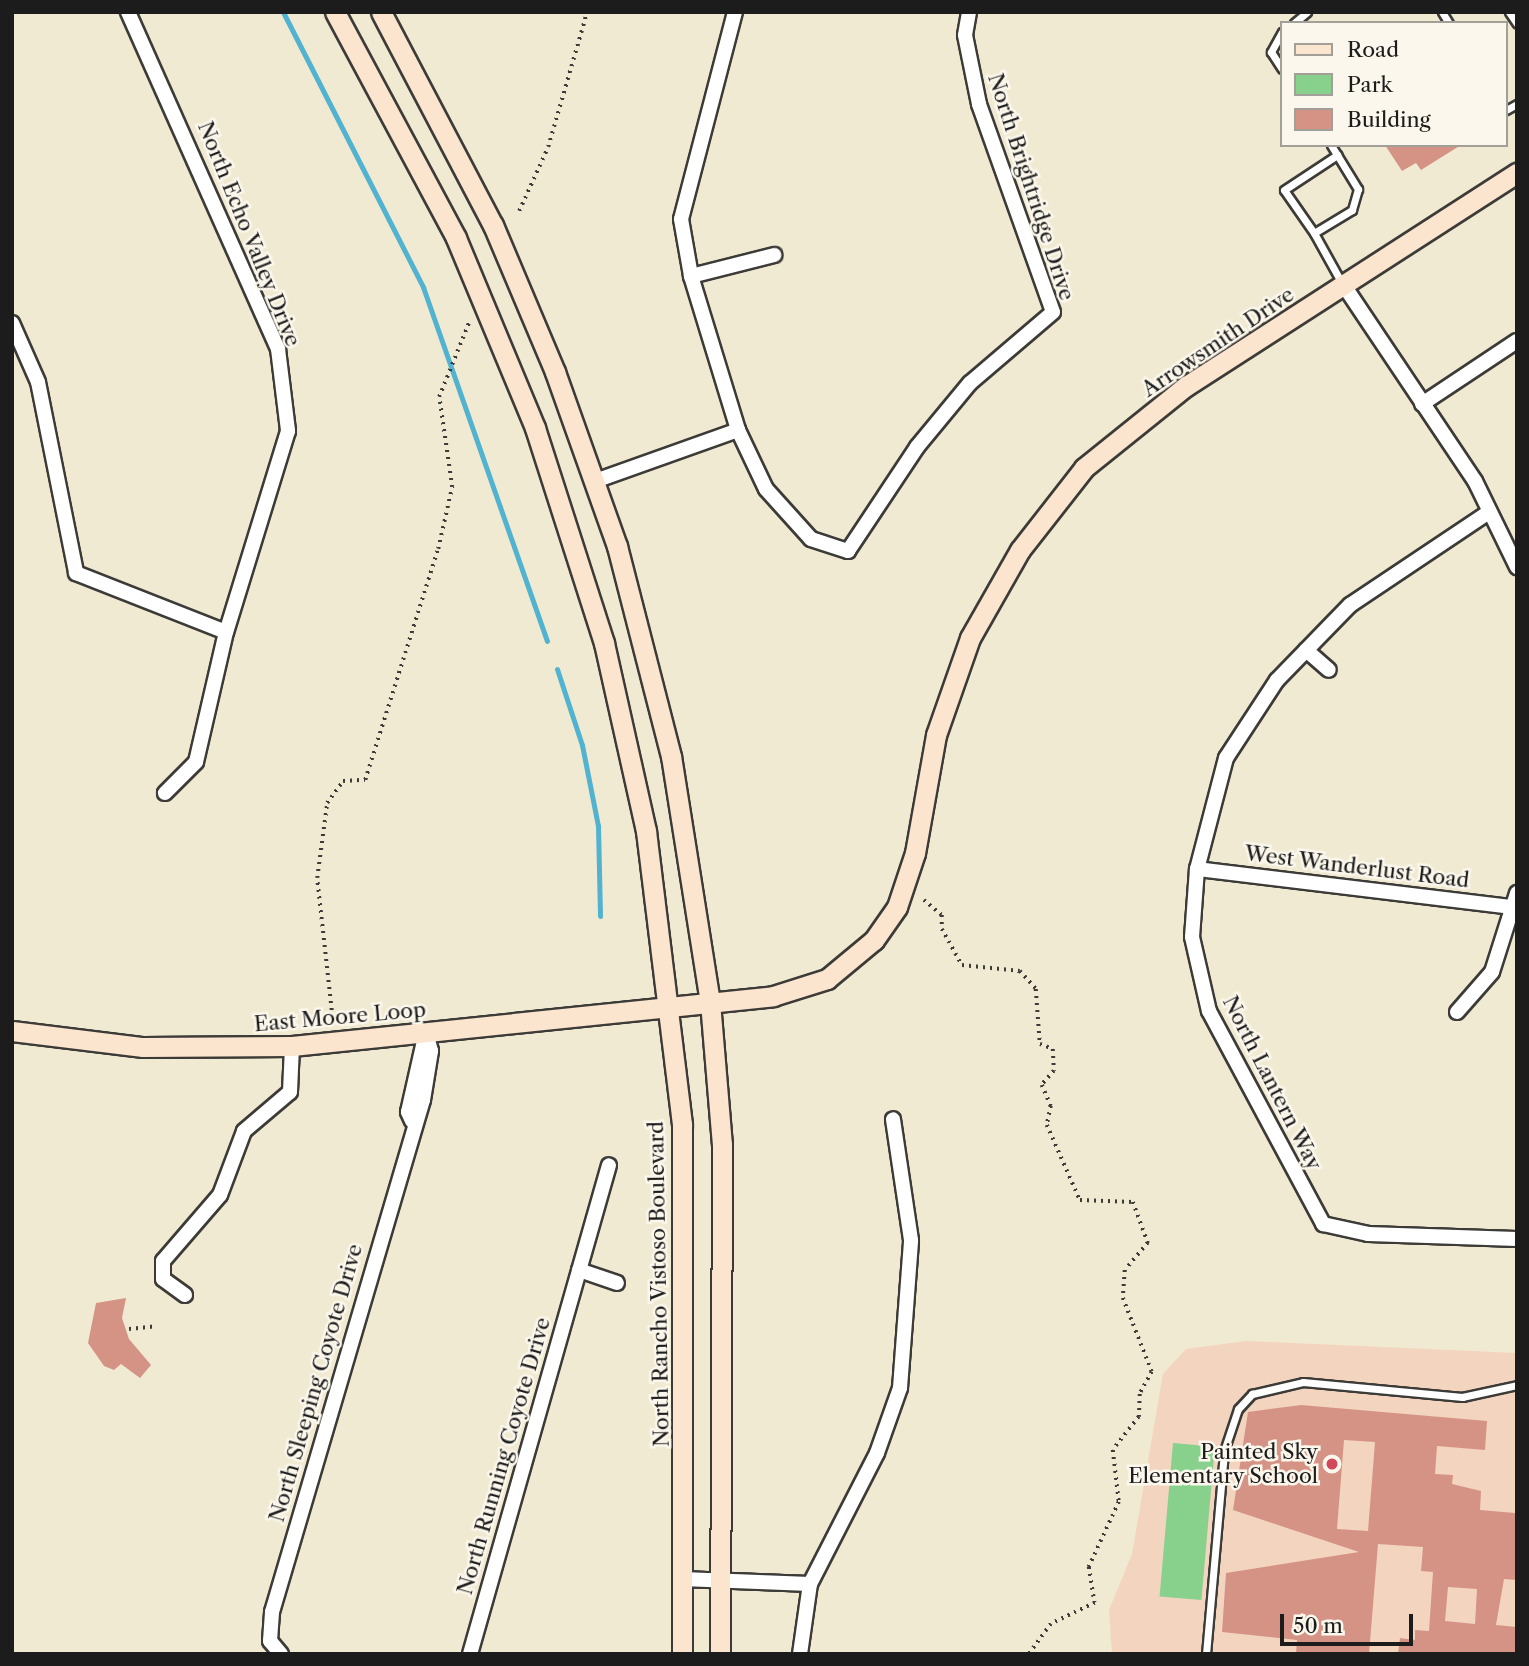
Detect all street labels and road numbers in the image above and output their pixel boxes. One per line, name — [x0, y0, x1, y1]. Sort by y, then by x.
street label: North Brightridge Drive — [982, 70, 1080, 304]
street label: North Echo Valley Drive — [192, 117, 306, 351]
street label: Arrowsmith Drive — [1137, 282, 1299, 402]
street label: West Wanderlust Road — [1243, 841, 1471, 893]
street label: North Lantern Way — [1217, 991, 1327, 1175]
street label: East Moore Loop — [253, 997, 427, 1037]
street label: North Rancho Vistoso Boulevard — [644, 1120, 674, 1448]
street label: North Sleeping Coyote Drive — [264, 1241, 368, 1525]
street label: North Running Coyote Drive — [452, 1314, 556, 1598]

